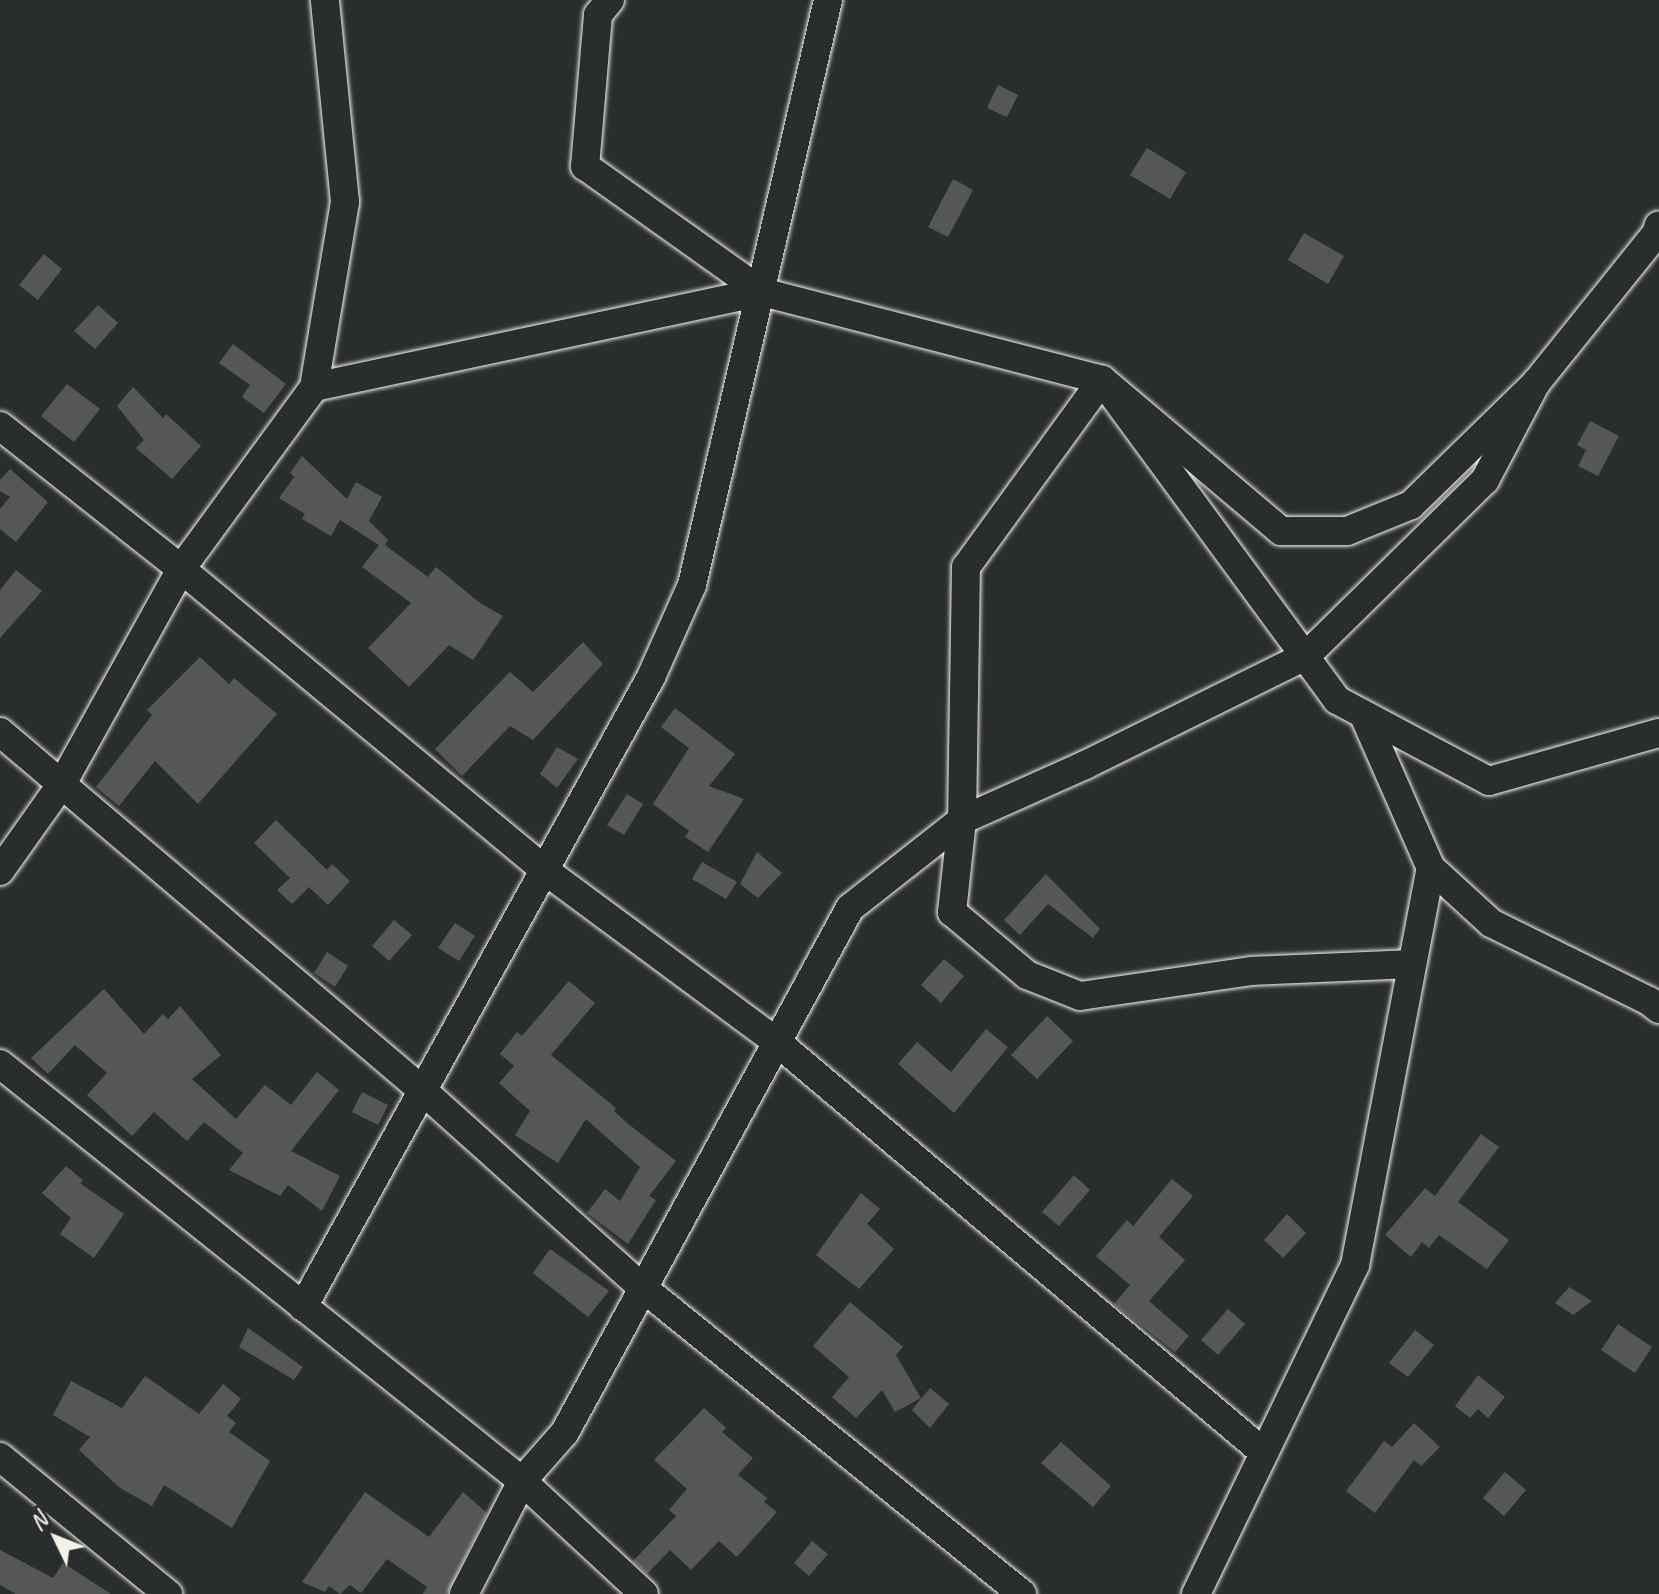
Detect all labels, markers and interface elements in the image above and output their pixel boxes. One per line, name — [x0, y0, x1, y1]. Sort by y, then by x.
north arrow — [16, 1498, 96, 1578]
text: N — [24, 1507, 53, 1536]

